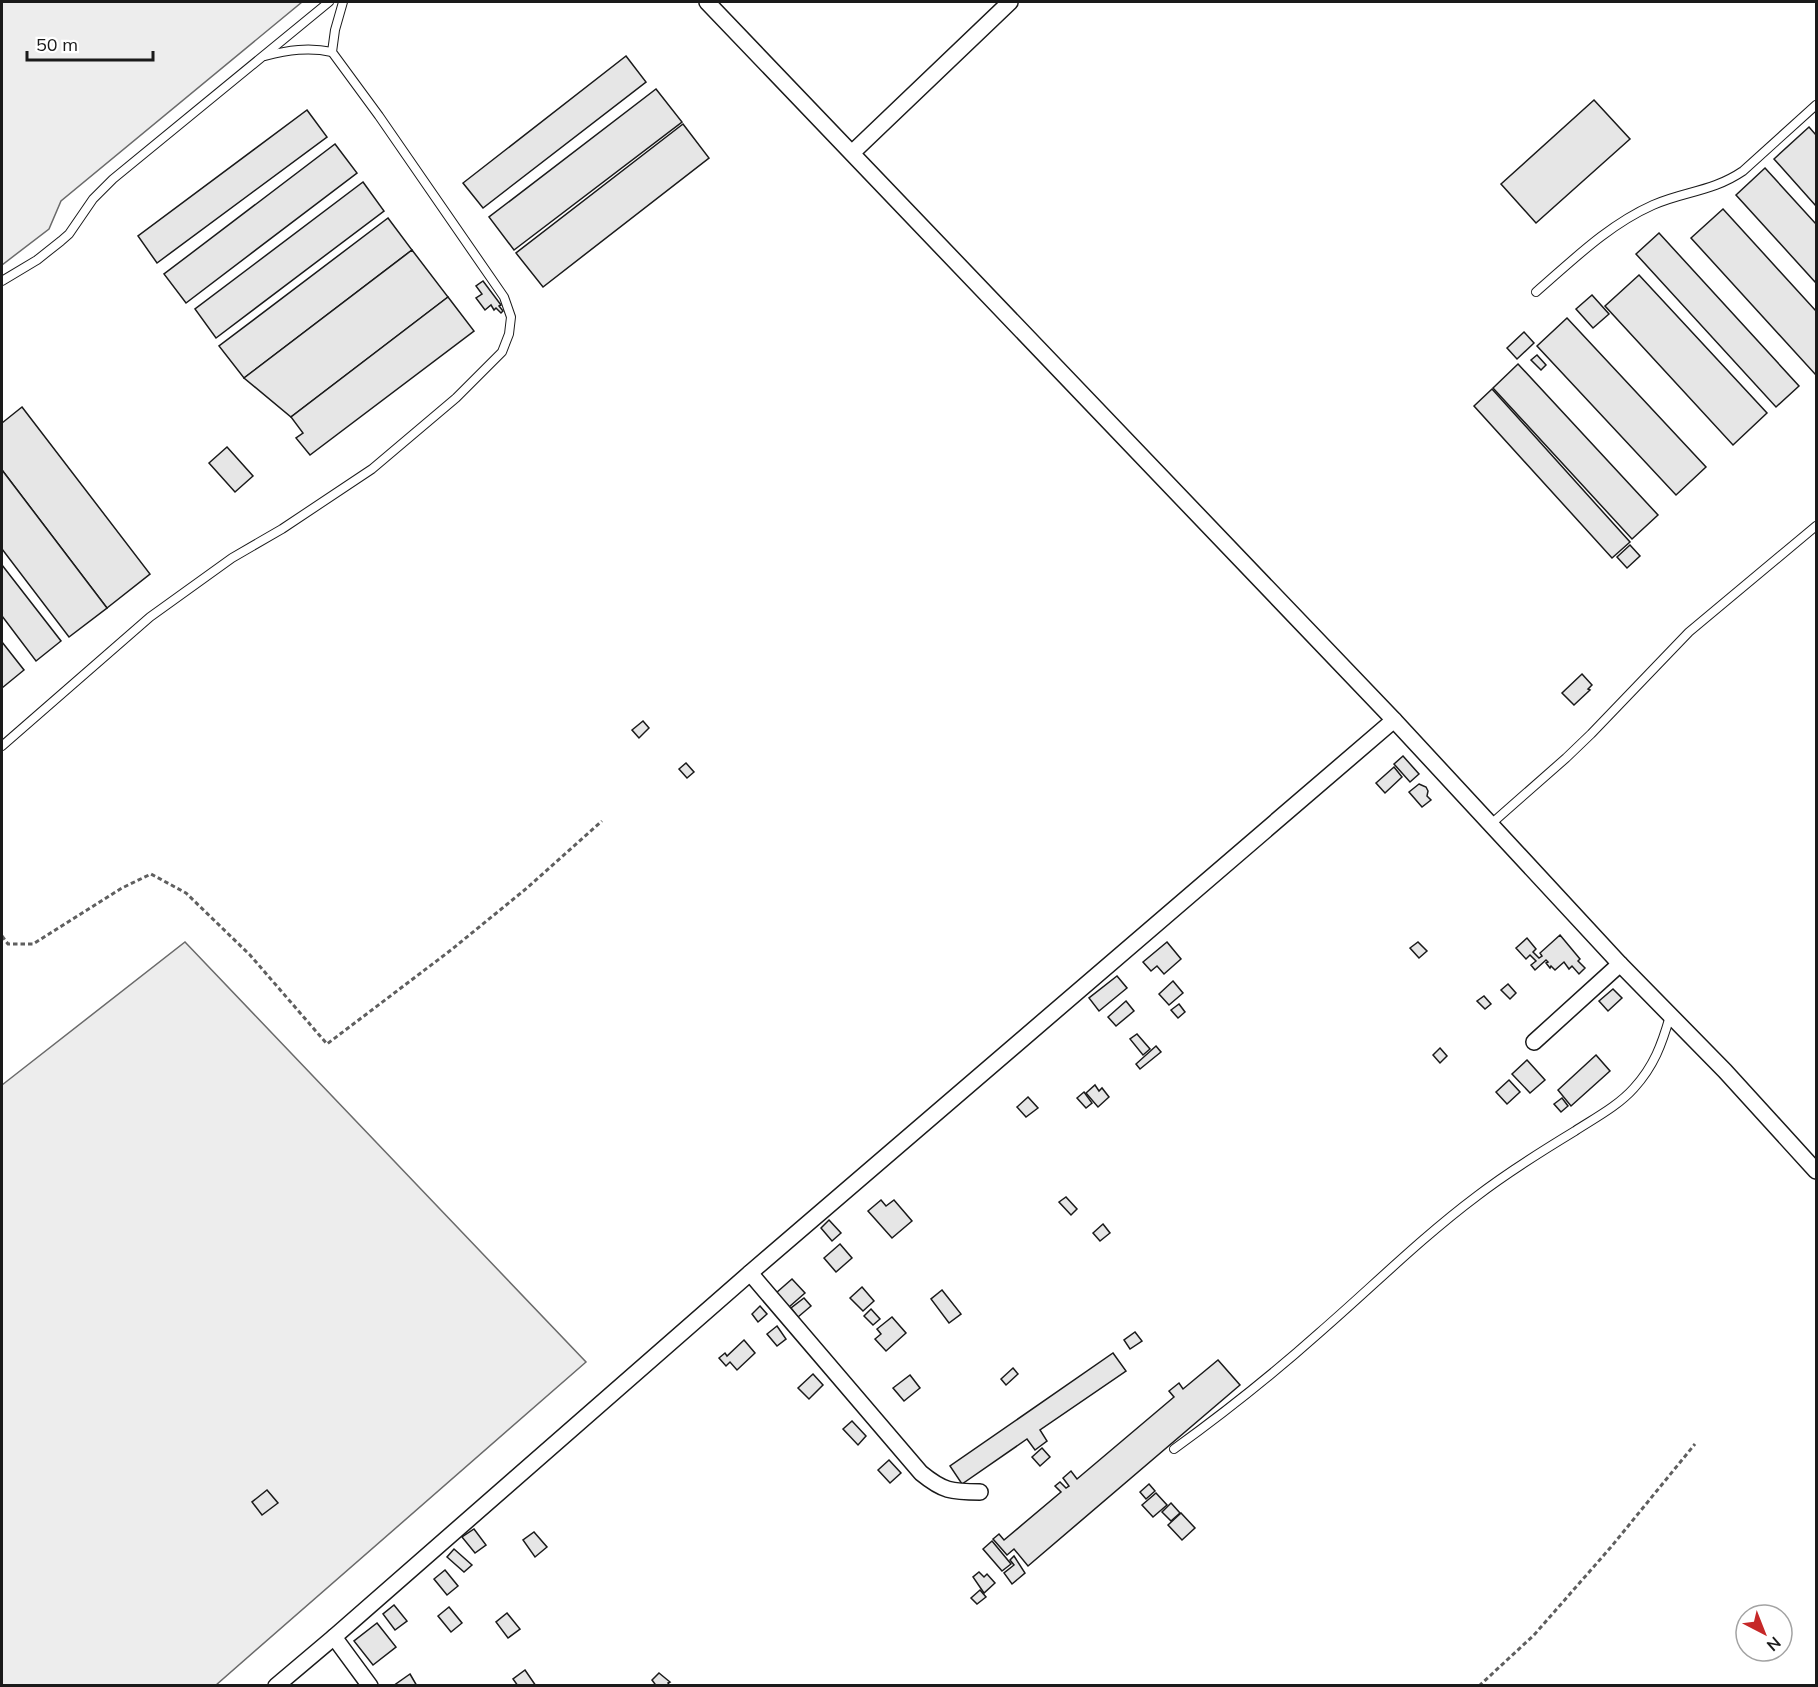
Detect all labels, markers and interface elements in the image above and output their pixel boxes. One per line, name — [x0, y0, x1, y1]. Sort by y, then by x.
scale bar — [27, 24, 153, 62]
text: 50 m — [36, 33, 78, 56]
north arrow — [1734, 1603, 1794, 1663]
text: N — [1763, 1633, 1785, 1656]

